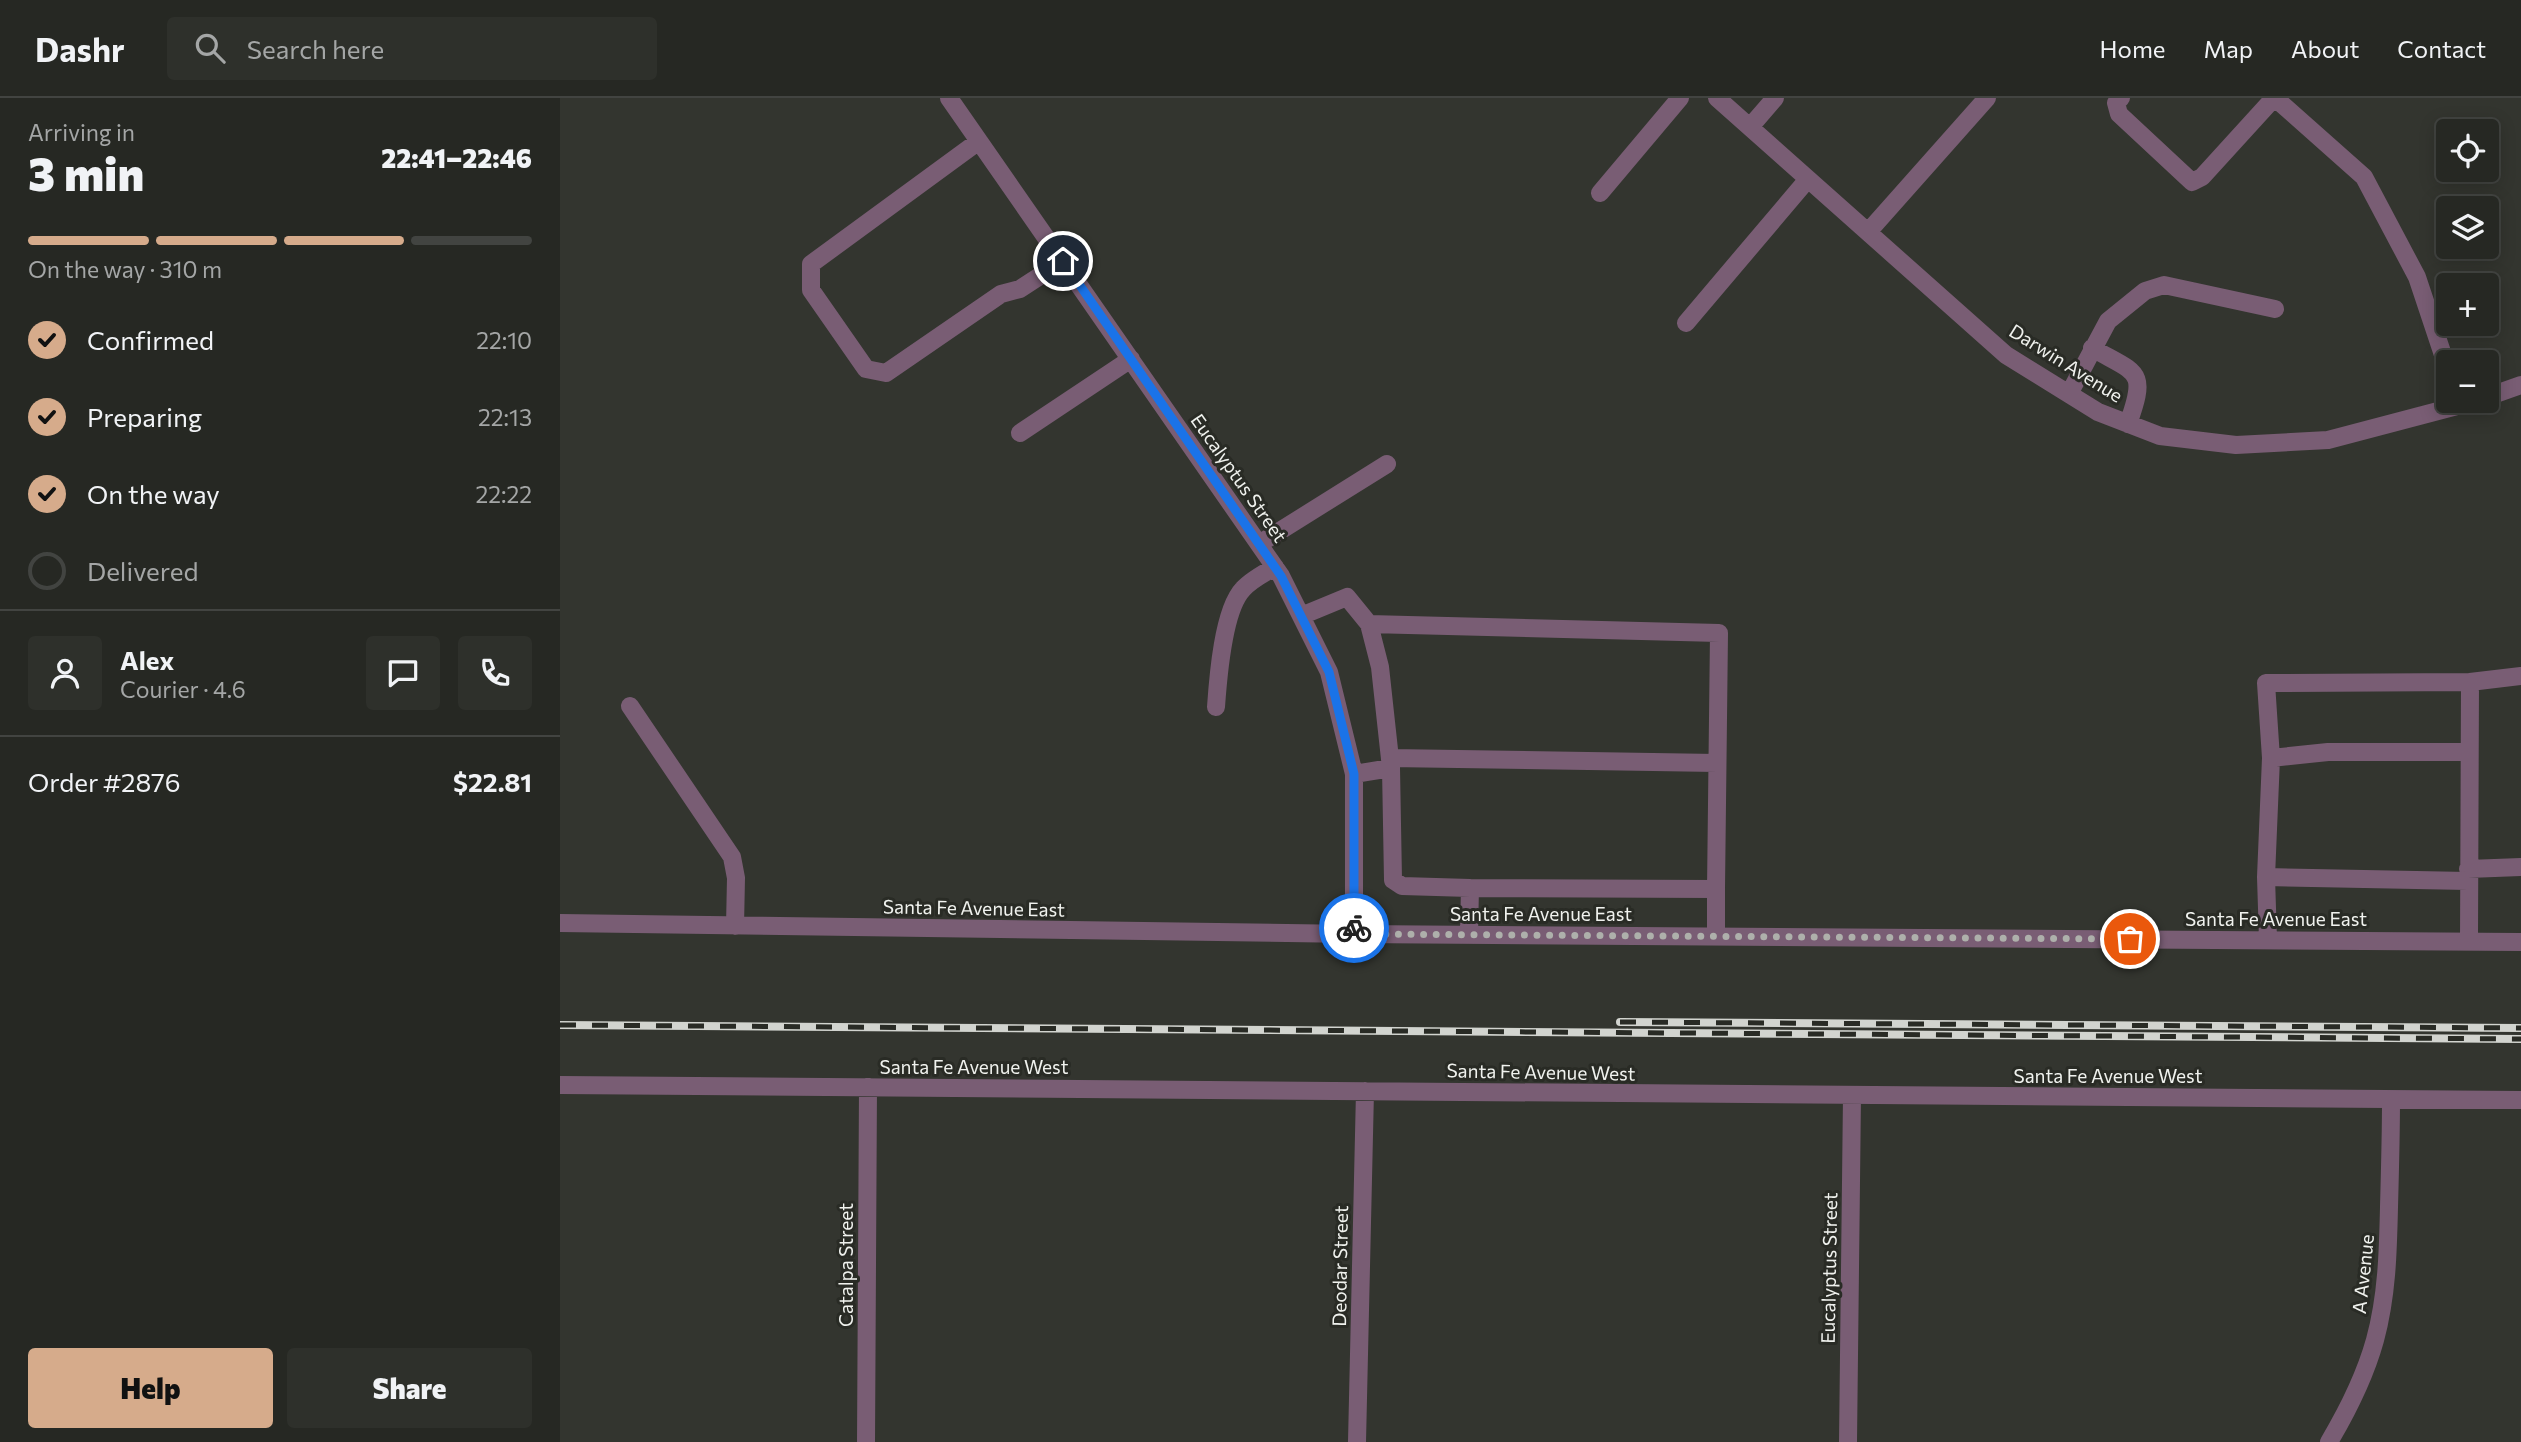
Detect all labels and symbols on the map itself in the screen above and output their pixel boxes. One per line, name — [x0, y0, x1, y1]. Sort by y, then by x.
pin — [1033, 231, 1093, 291]
street label: Darwin Avenue — [2005, 319, 2127, 407]
street label: Eucalyptus Street — [1187, 409, 1292, 546]
courier — [1319, 893, 1389, 963]
street label: Santa Fe Avenue East — [883, 894, 1065, 921]
street label: Santa Fe Avenue East — [1450, 902, 1632, 925]
street label: Santa Fe Avenue East — [2185, 907, 2367, 930]
pin — [2100, 909, 2160, 969]
street label: Santa Fe Avenue West — [880, 1055, 1069, 1078]
street label: Santa Fe Avenue West — [1446, 1058, 1636, 1085]
street label: Santa Fe Avenue West — [2014, 1064, 2203, 1087]
street label: Eucalyptus Street — [1816, 1192, 1841, 1344]
street label: Catalpa Street — [834, 1203, 857, 1327]
street label: Deodar Street — [1327, 1205, 1352, 1327]
street label: A Avenue — [2347, 1233, 2378, 1315]

